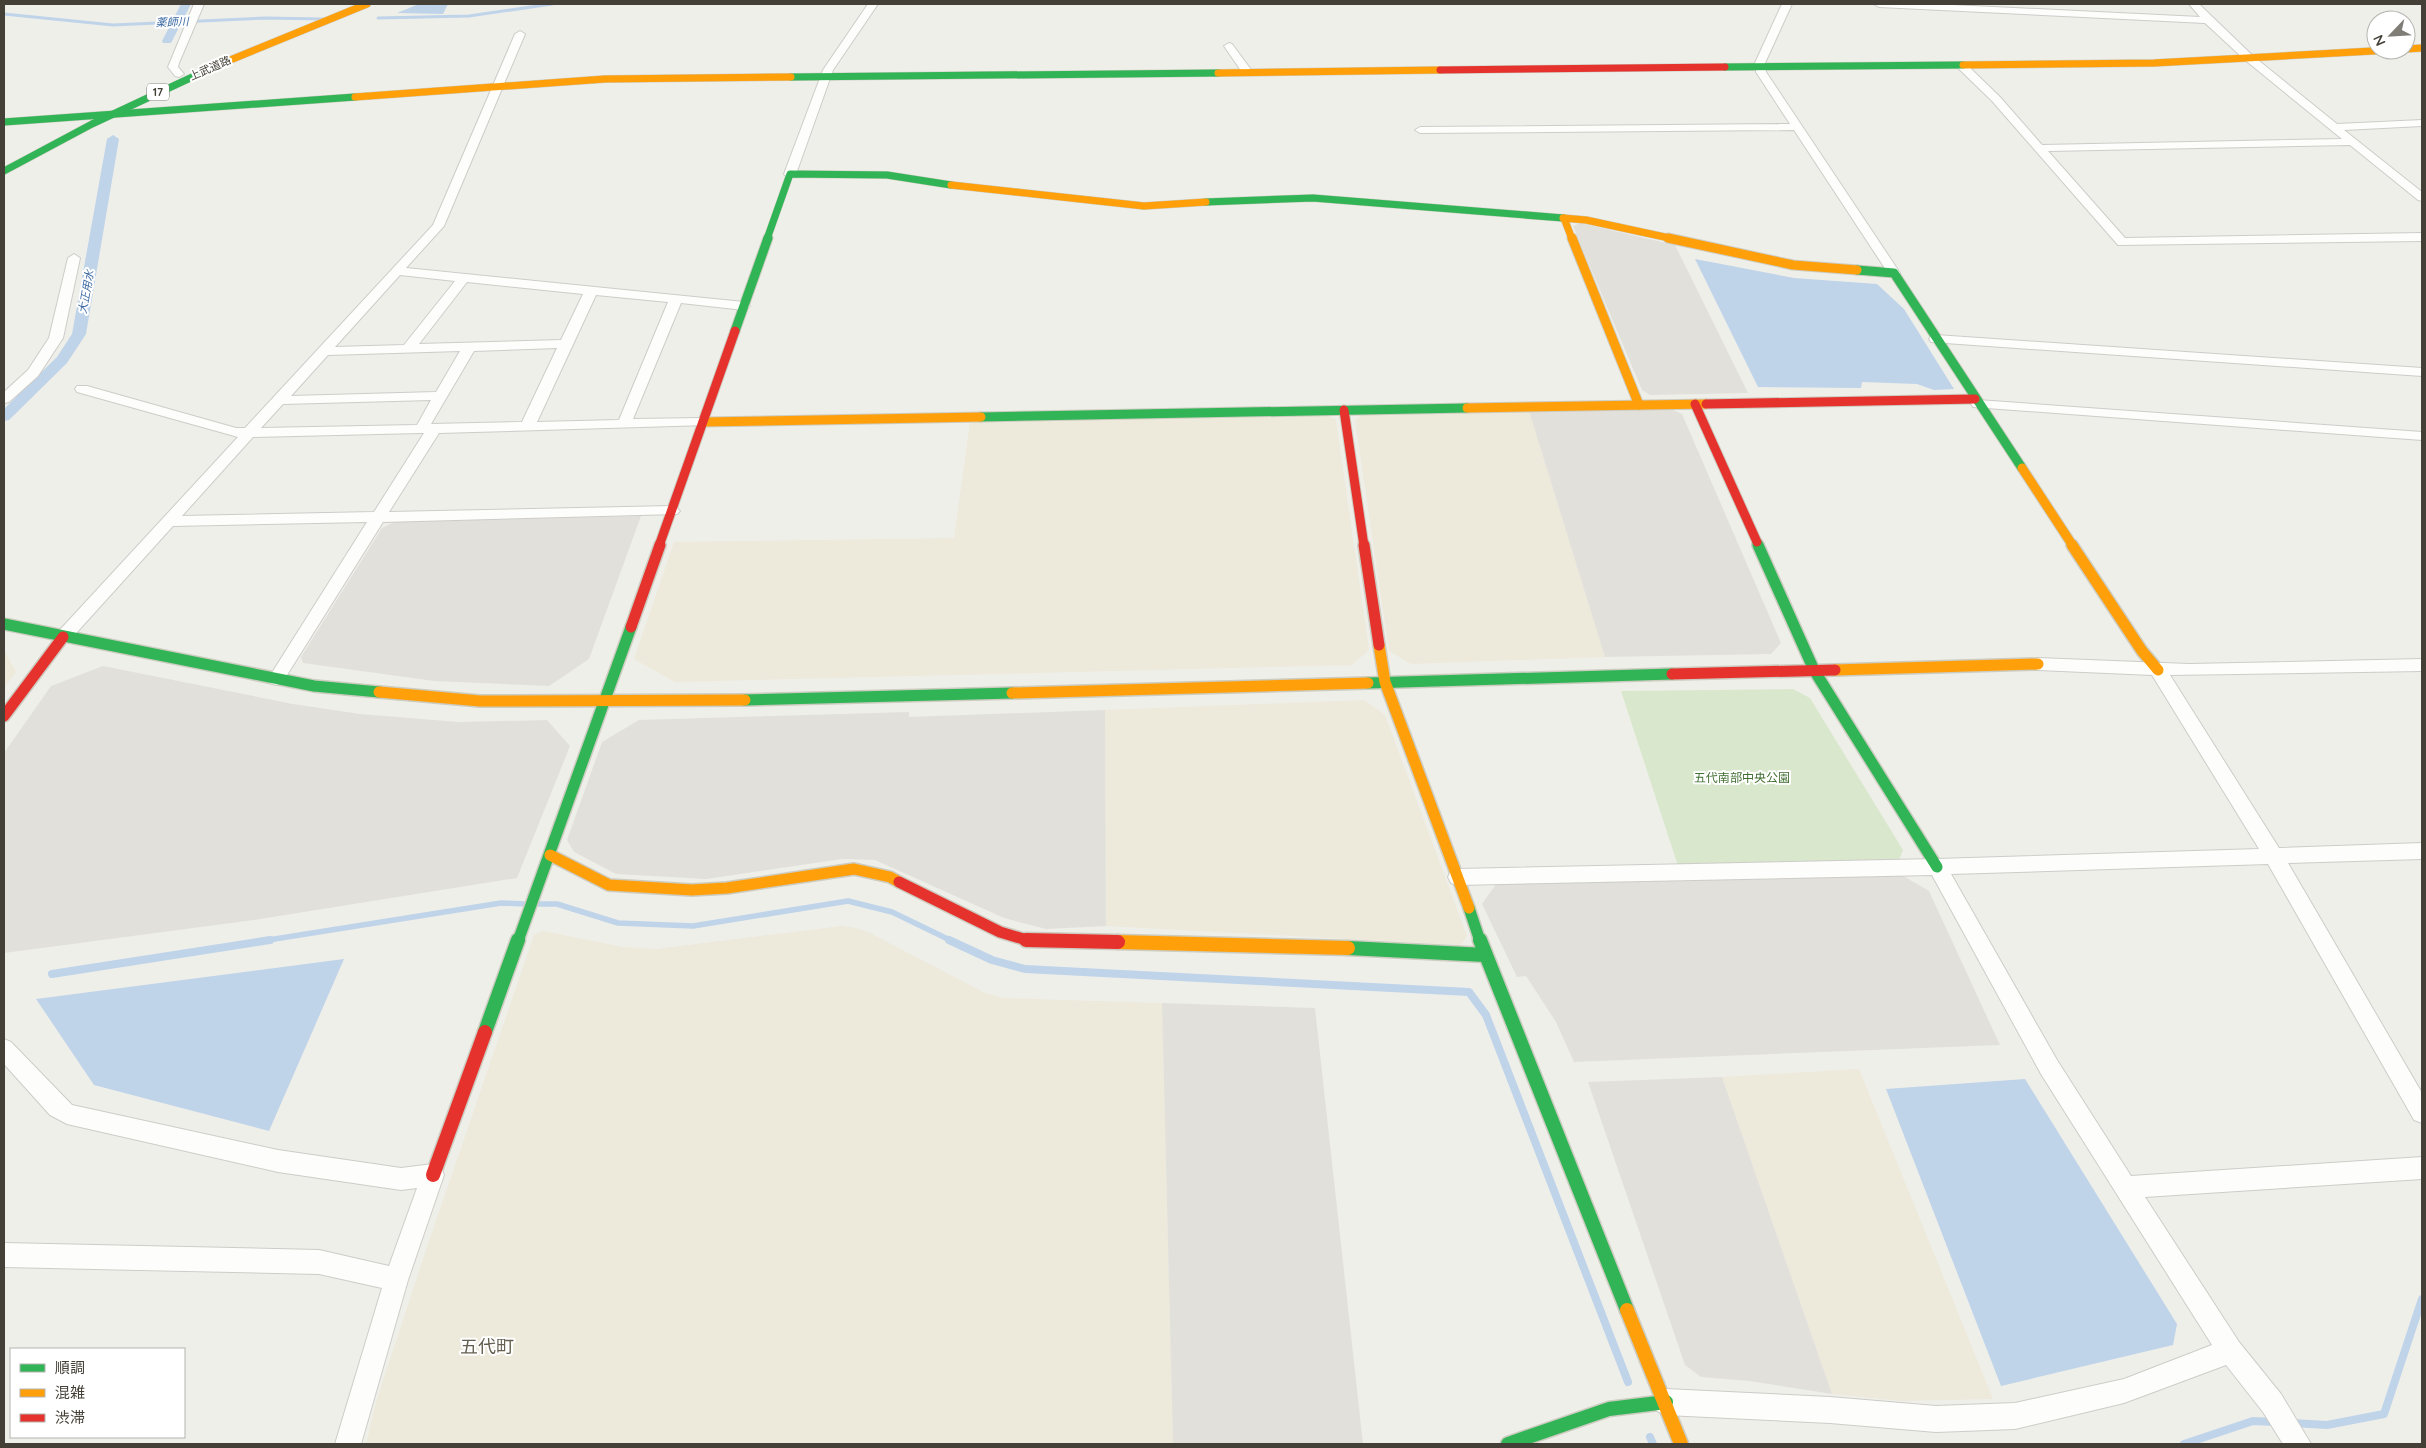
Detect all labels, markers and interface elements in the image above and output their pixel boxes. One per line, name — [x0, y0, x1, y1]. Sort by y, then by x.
north arrow — [2366, 10, 2416, 60]
water label: 薬師川 — [155, 14, 190, 30]
text: N — [2369, 32, 2390, 49]
street label: 上武道路 — [187, 53, 233, 83]
road number: 17 — [147, 84, 169, 100]
water label: 大正用水 — [75, 268, 97, 315]
park label: 五代南部中央公園 — [1694, 770, 1790, 785]
district label: 五代町 — [460, 1335, 514, 1358]
legend — [10, 1348, 185, 1438]
text: 順調 — [55, 1358, 85, 1377]
text: 混雑 — [55, 1383, 85, 1402]
text: 渋滞 — [55, 1408, 85, 1427]

